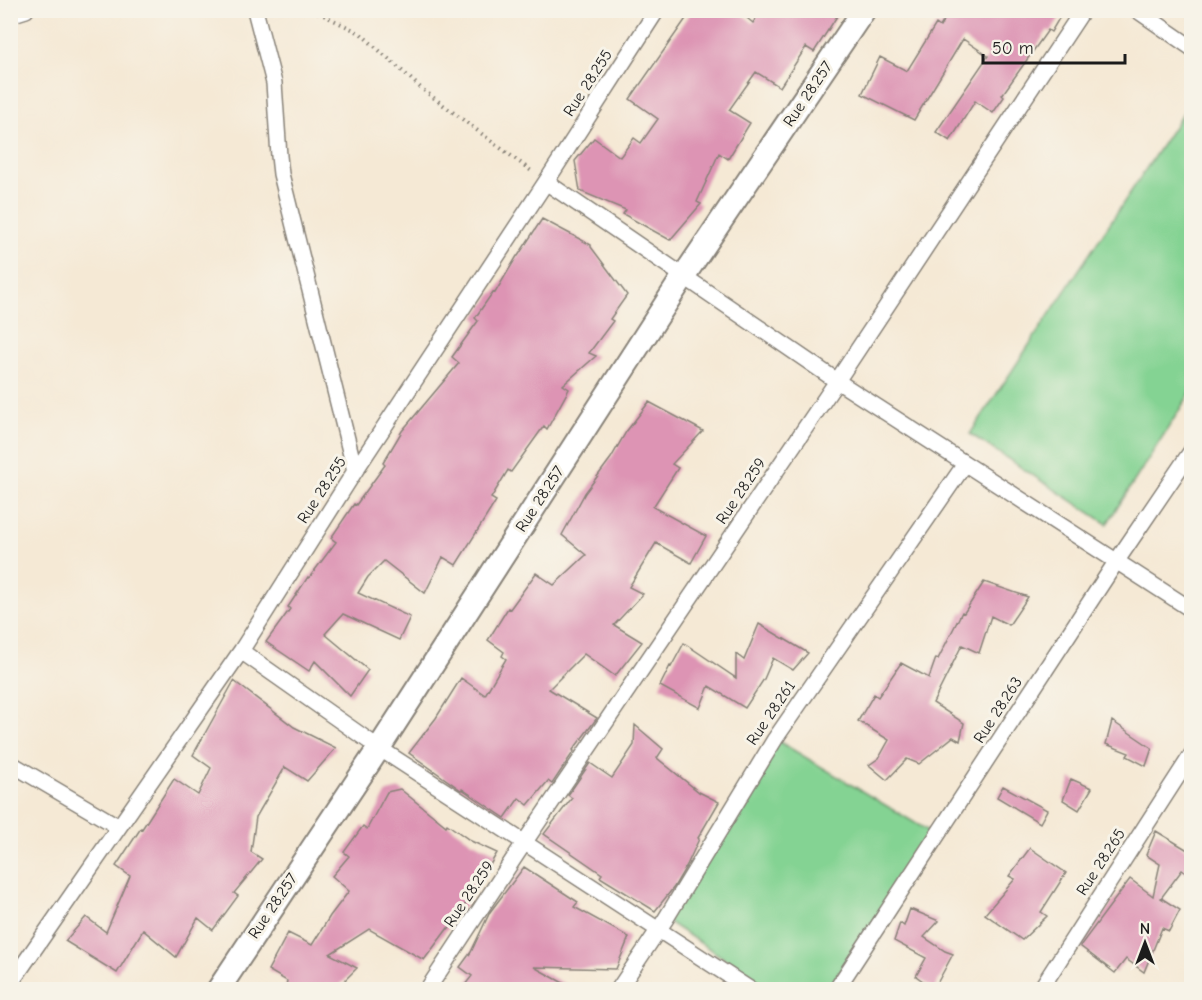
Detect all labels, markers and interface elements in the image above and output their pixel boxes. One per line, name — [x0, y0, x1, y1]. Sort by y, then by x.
scale bar — [983, 27, 1126, 65]
text: 50 m — [992, 38, 1034, 59]
street label: Rue 28.255 — [560, 46, 616, 120]
street label: Rue 28.257 — [780, 58, 837, 130]
street label: Rue 28.255 — [294, 453, 350, 527]
street label: Rue 28.259 — [712, 455, 770, 527]
street label: Rue 28.257 — [512, 462, 568, 535]
street label: Rue 28.263 — [970, 674, 1026, 746]
street label: Rue 28.261 — [743, 677, 799, 749]
street label: Rue 28.265 — [1073, 825, 1129, 899]
street label: Rue 28.259 — [440, 858, 498, 930]
street label: Rue 28.257 — [245, 870, 302, 942]
north arrow — [1115, 913, 1175, 973]
text: N — [1140, 920, 1150, 938]

